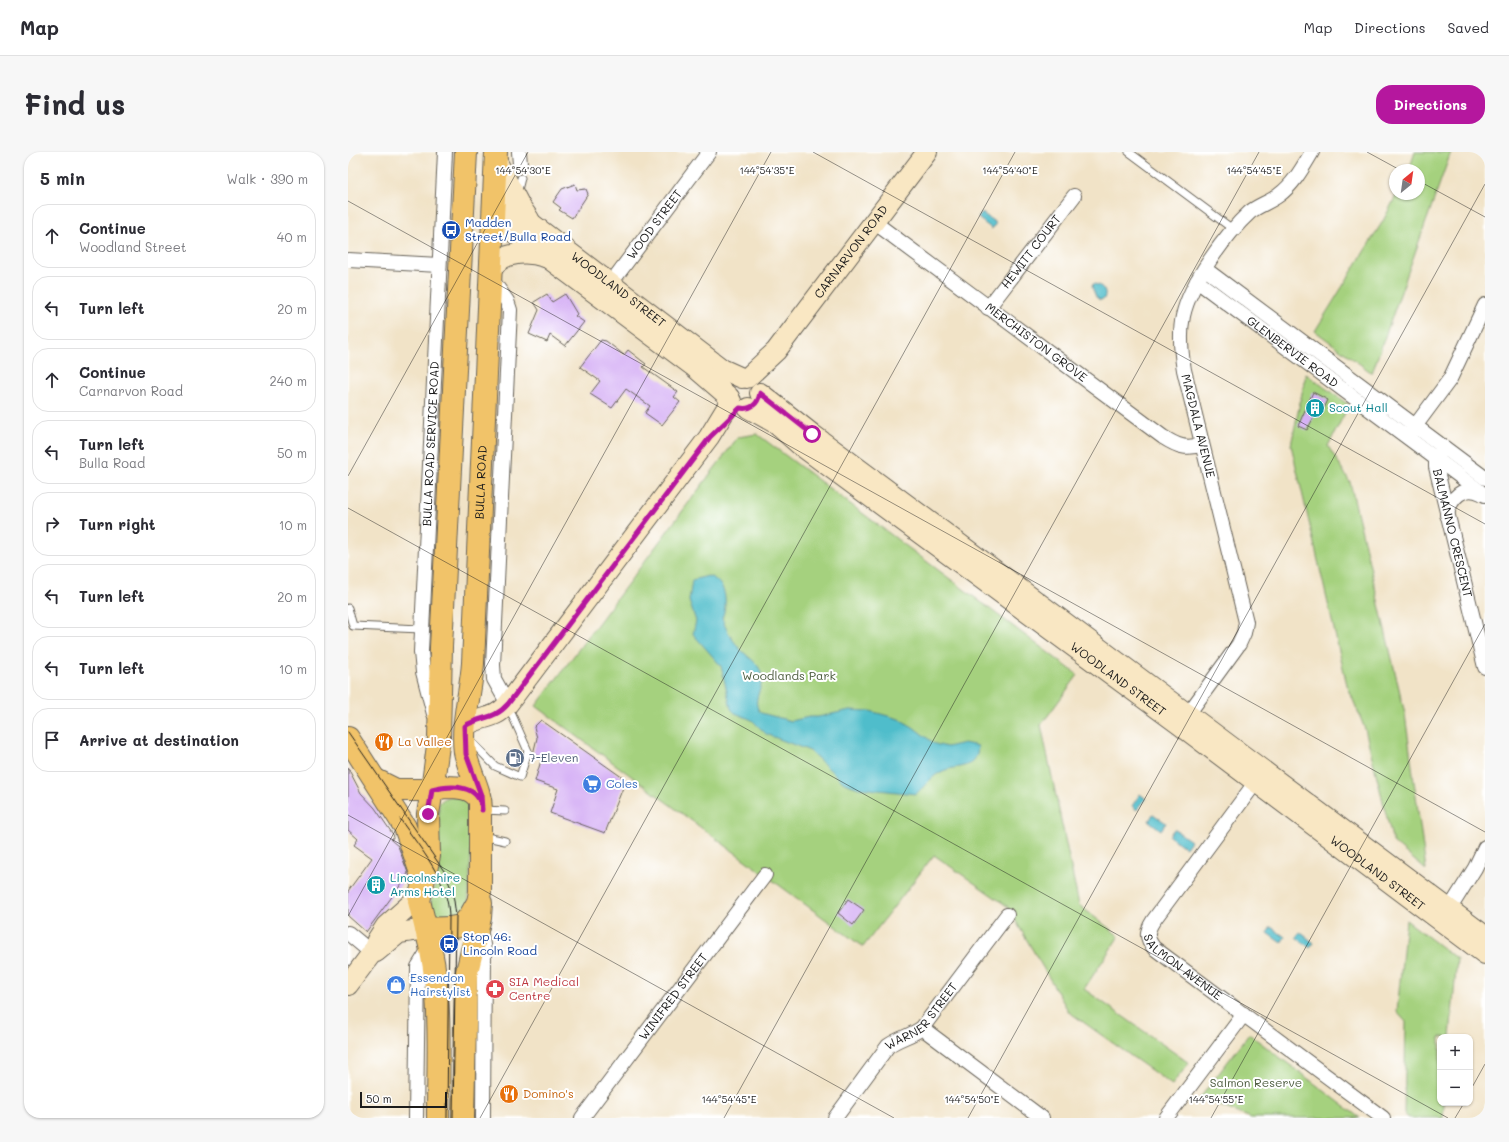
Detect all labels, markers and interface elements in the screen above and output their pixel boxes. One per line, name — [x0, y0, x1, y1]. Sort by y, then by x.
text: Map — [20, 15, 59, 40]
text: Map — [1304, 18, 1332, 37]
text: Directions — [1354, 18, 1425, 37]
text: Saved — [1447, 18, 1489, 37]
button: Directions — [1376, 85, 1485, 124]
text: Find us — [24, 86, 125, 122]
text: 144°54'30"E — [495, 163, 551, 177]
text: 144°54'35"E — [740, 163, 795, 177]
text: 144°54'40"E — [982, 163, 1038, 177]
text: 144°54'45"E — [1227, 163, 1282, 177]
north arrow — [1389, 164, 1425, 200]
text: 5 min — [40, 167, 85, 189]
text: Walk · 390 m — [226, 170, 308, 187]
street label: WOOD STREET — [623, 186, 685, 262]
street label: CARNARVON ROAD — [810, 201, 891, 301]
street label: HEWITT COURT — [997, 211, 1064, 291]
place label: Madden Street/Bulla Road — [465, 214, 571, 244]
text: Continue — [79, 218, 146, 238]
bus stop icon: Madden Street/Bulla Road — [440, 219, 462, 241]
icon: ahead — [41, 225, 63, 247]
text: 40 m — [277, 228, 307, 245]
text: Woodland Street — [79, 238, 186, 255]
street label: WOODLAND STREET — [568, 248, 670, 330]
icon: left — [41, 297, 63, 319]
text: Turn left — [79, 298, 144, 318]
street label: MERCHISTON GROVE — [983, 299, 1091, 385]
text: 20 m — [277, 300, 307, 317]
street label: GLENBERVIE ROAD — [1244, 312, 1342, 391]
street label: BULLA ROAD SERVICE ROAD — [418, 361, 442, 527]
text: Continue — [79, 362, 146, 382]
icon: ahead — [41, 369, 63, 391]
text: 240 m — [270, 372, 307, 389]
street label: MAGDALA AVENUE — [1178, 372, 1220, 480]
text: Carnarvon Road — [79, 382, 183, 399]
building icon: Scout Hall — [1304, 397, 1326, 419]
place label: Scout Hall — [1329, 399, 1388, 415]
route start — [803, 425, 821, 443]
text: Turn left — [79, 434, 144, 454]
icon: left — [41, 441, 63, 463]
text: 50 m — [277, 444, 307, 461]
street label: BULLA ROAD — [470, 445, 490, 520]
text: Bulla Road — [79, 454, 145, 471]
street label: BALMANNO CRESCENT — [1430, 467, 1477, 599]
icon: right — [41, 513, 63, 535]
text: Turn right — [79, 514, 156, 534]
text: 10 m — [279, 516, 307, 533]
icon: left — [41, 585, 63, 607]
text: Turn left — [79, 586, 144, 606]
text: 20 m — [277, 588, 307, 605]
street label: WOODLAND STREET — [1067, 638, 1170, 719]
icon: left — [41, 657, 63, 679]
text: Turn left — [79, 658, 144, 678]
text: 10 m — [279, 660, 307, 677]
park label: Woodlands Park — [742, 667, 836, 683]
icon: arrive — [41, 729, 63, 751]
text: Arrive at destination — [79, 730, 239, 750]
restaurant icon: La Vallee — [373, 731, 395, 753]
place label: La Vallee — [398, 733, 452, 749]
fuel station icon: 7-Eleven — [504, 747, 526, 769]
place label: 7-Eleven — [529, 749, 578, 765]
supermarket icon: Coles — [581, 773, 603, 795]
place label: Coles — [606, 775, 638, 791]
route end — [419, 805, 437, 823]
street label: WOODLAND STREET — [1327, 831, 1429, 913]
place label: Lincolnshire Arms Hotel — [390, 869, 460, 899]
building icon: Lincolnshire Arms Hotel — [365, 874, 387, 896]
place label: Stop 46: Lincoln Road — [463, 928, 538, 958]
street label: SALMON AVENUE — [1141, 932, 1226, 1003]
bus stop icon: Stop 46: Lincoln Road — [438, 933, 460, 955]
street label: WINIFRED STREET — [635, 949, 711, 1043]
place label: Essendon Hairstylist — [410, 969, 471, 999]
place label: SIA Medical Centre — [509, 973, 579, 1003]
shop icon: Essendon Hairstylist — [385, 974, 407, 996]
pharmacy icon: SIA Medical Centre — [484, 978, 506, 1000]
street label: WARNER STREET — [881, 979, 961, 1053]
map controls — [1437, 1034, 1473, 1106]
button: + — [1437, 1034, 1473, 1070]
button: − — [1437, 1070, 1473, 1106]
park label: Salmon Reserve — [1210, 1074, 1302, 1090]
restaurant icon: Domino's — [498, 1083, 520, 1105]
place label: Domino's — [523, 1085, 574, 1101]
scale bar — [360, 1090, 447, 1109]
text: 50 m — [366, 1091, 392, 1106]
text: 144°54'45"E — [702, 1092, 757, 1106]
text: 144°54'50"E — [944, 1092, 1000, 1106]
text: 144°54'55"E — [1189, 1092, 1244, 1106]

